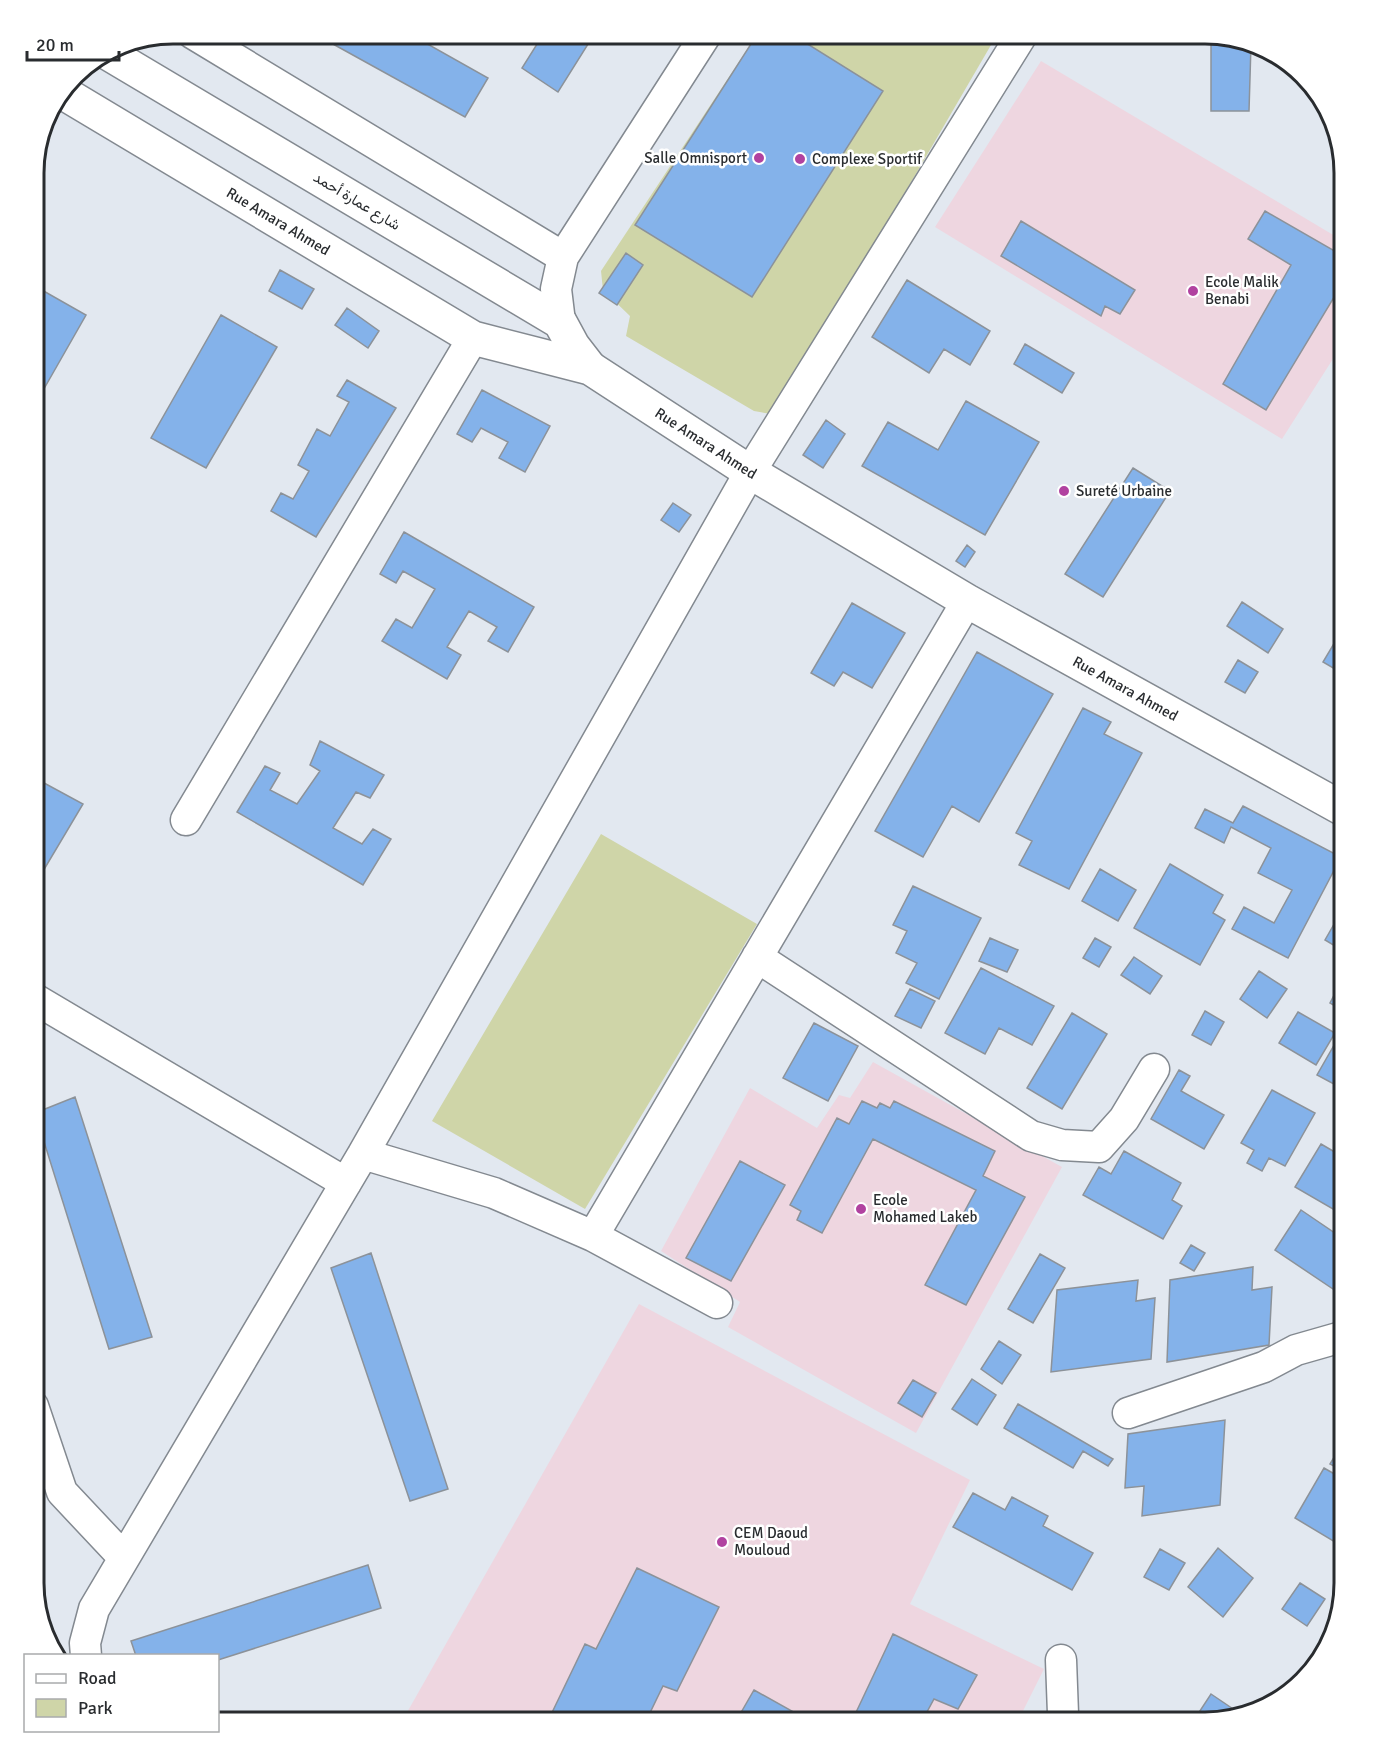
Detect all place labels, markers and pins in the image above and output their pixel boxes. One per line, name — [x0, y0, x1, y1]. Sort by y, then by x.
place label: Salle Omnisport — [644, 149, 747, 167]
place label: Complexe Sportif — [812, 150, 923, 168]
marker: Salle Omnisport — [752, 151, 766, 165]
marker: Complexe Sportif — [793, 152, 807, 166]
place label: Ecole Malik Benabi — [1205, 273, 1279, 308]
marker: Ecole Malik Benabi — [1186, 284, 1200, 298]
place label: Sureté Urbaine — [1076, 482, 1172, 500]
marker: Sureté Urbaine — [1057, 484, 1071, 498]
place label: Ecole Mohamed Lakeb — [873, 1191, 977, 1226]
marker: Ecole Mohamed Lakeb — [854, 1202, 868, 1216]
place label: CEM Daoud Mouloud — [734, 1524, 808, 1559]
marker: CEM Daoud Mouloud — [715, 1535, 729, 1549]

